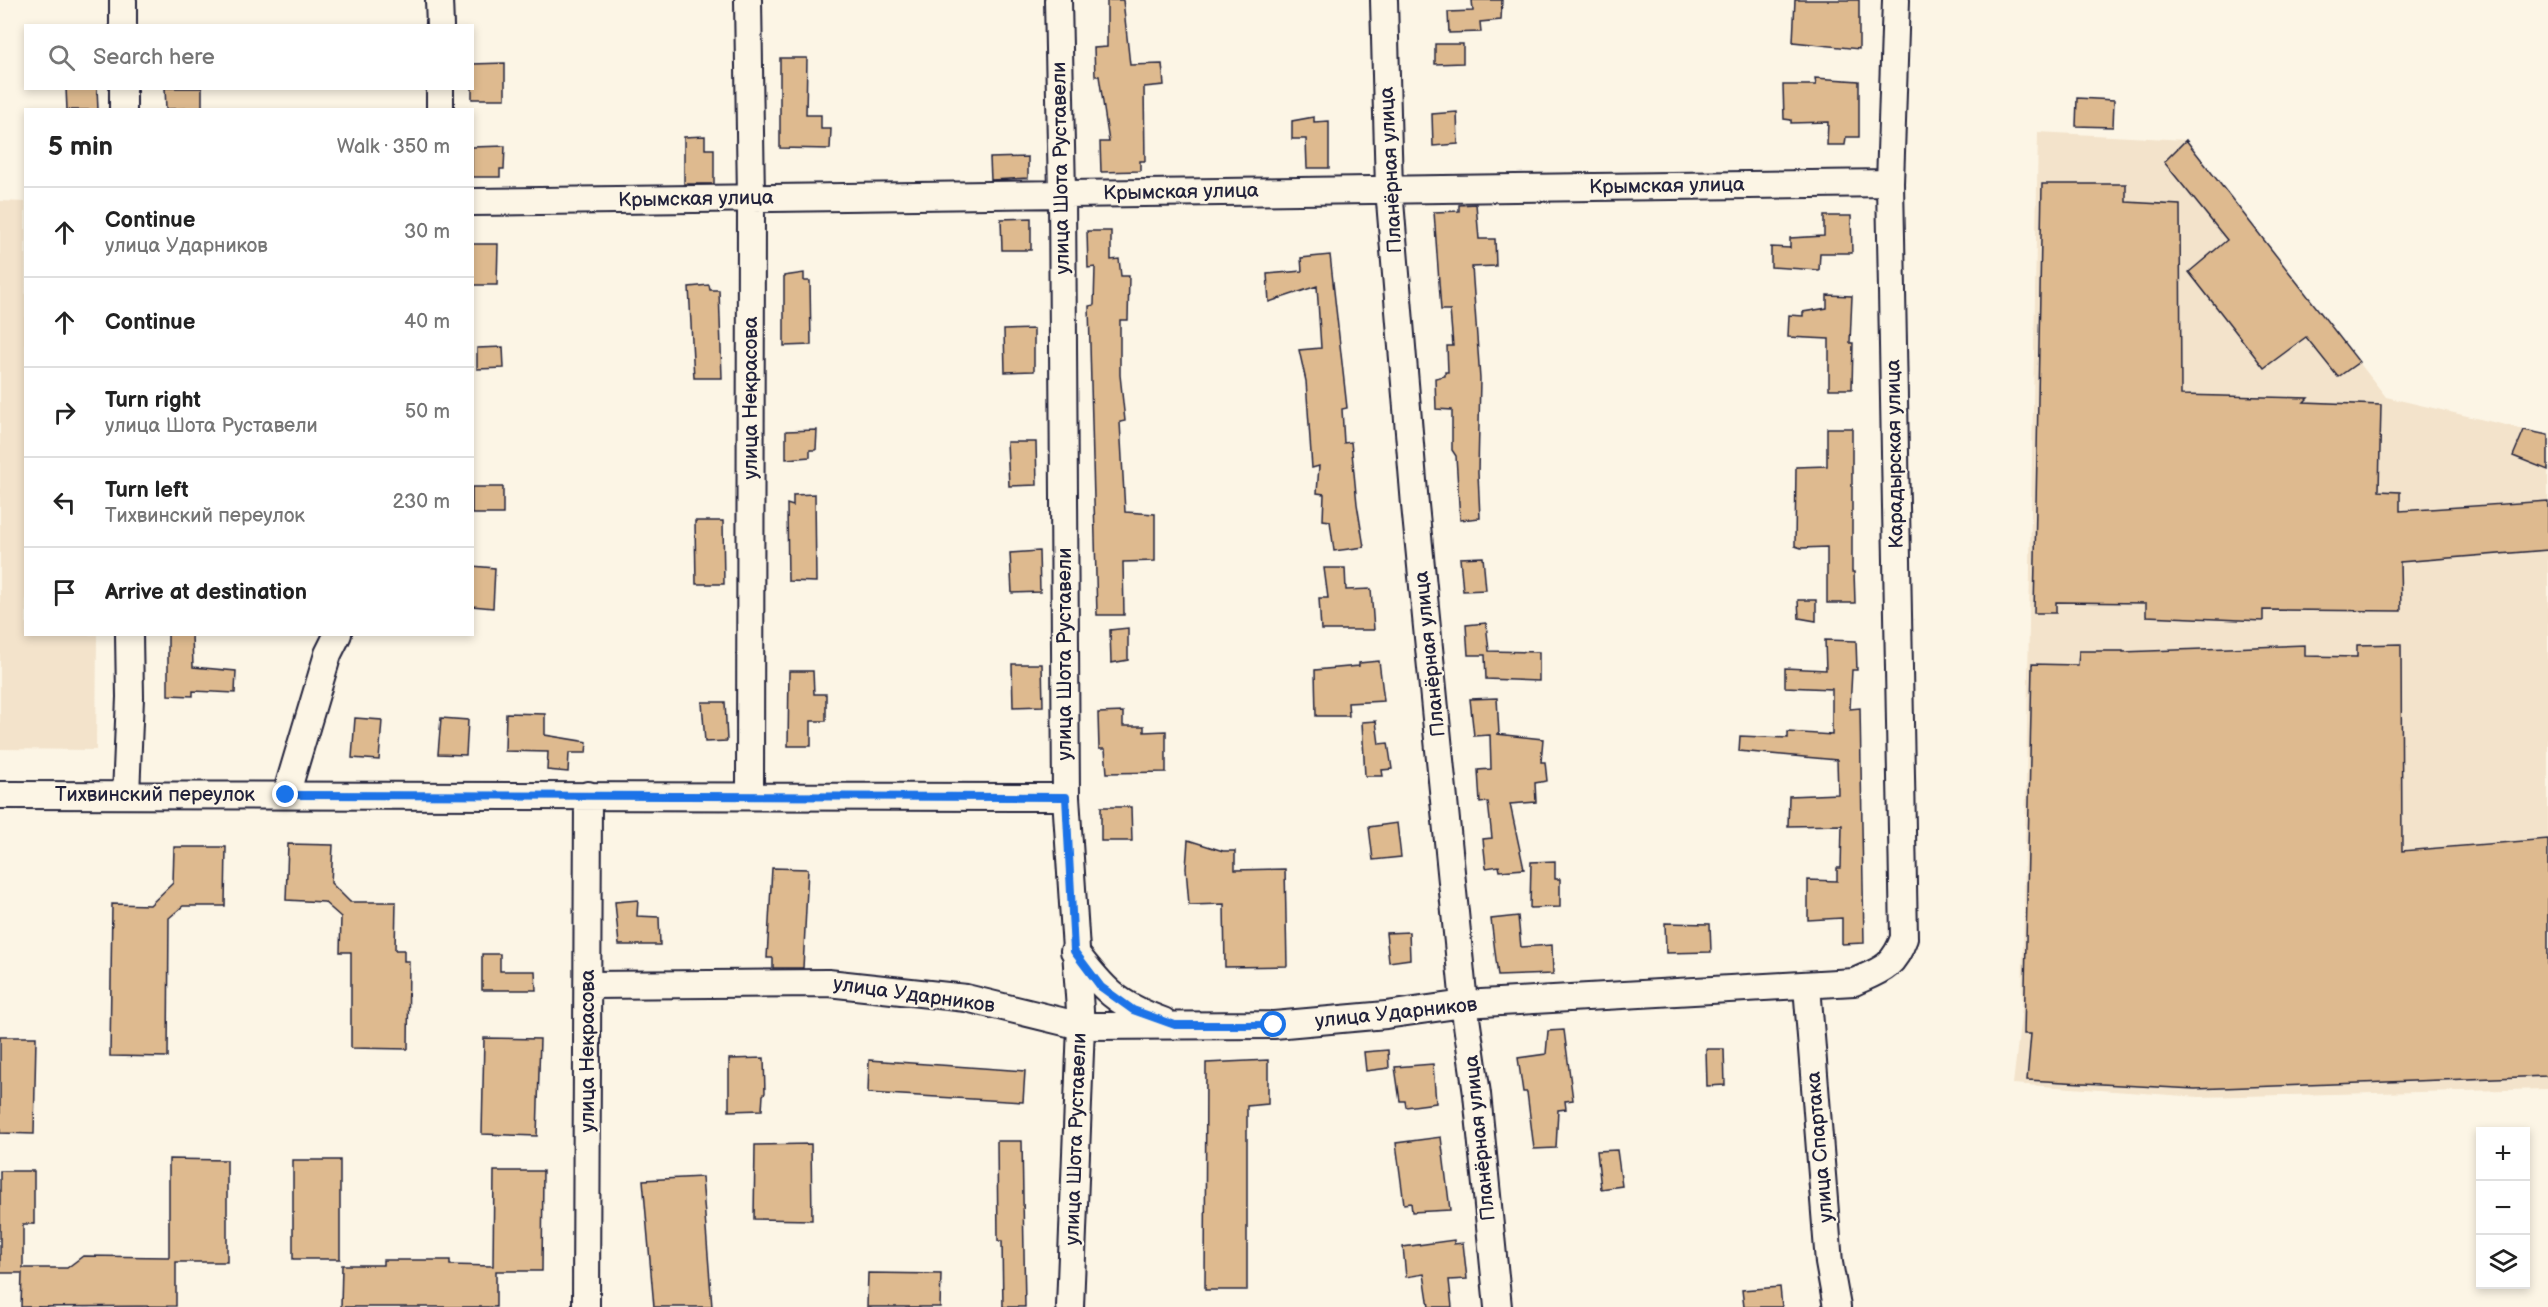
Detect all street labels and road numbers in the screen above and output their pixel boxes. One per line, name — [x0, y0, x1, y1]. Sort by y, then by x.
street label: улица Шота Руставели — [1047, 61, 1075, 275]
street label: Планёрная улица — [1375, 86, 1407, 254]
street label: Крымская улица — [1589, 173, 1745, 199]
street label: Крымская улица — [1103, 179, 1259, 205]
street label: Крымская улица — [618, 186, 774, 212]
street label: улица Некрасова — [739, 316, 763, 480]
street label: Карадырская улица — [1881, 359, 1909, 549]
street label: улица Шота Руставели — [1053, 548, 1077, 760]
street label: Планёрная улица — [1409, 570, 1451, 738]
street label: Тихвинский переулок — [55, 783, 255, 807]
street label: улица Некрасова — [576, 969, 600, 1133]
street label: улица Ударников — [832, 972, 997, 1018]
street label: улица Ударников — [1314, 993, 1479, 1033]
street label: улица Шота Руставели — [1060, 1032, 1092, 1246]
street label: Планёрная улица — [1459, 1054, 1501, 1222]
street label: улица Спартака — [1801, 1070, 1839, 1223]

